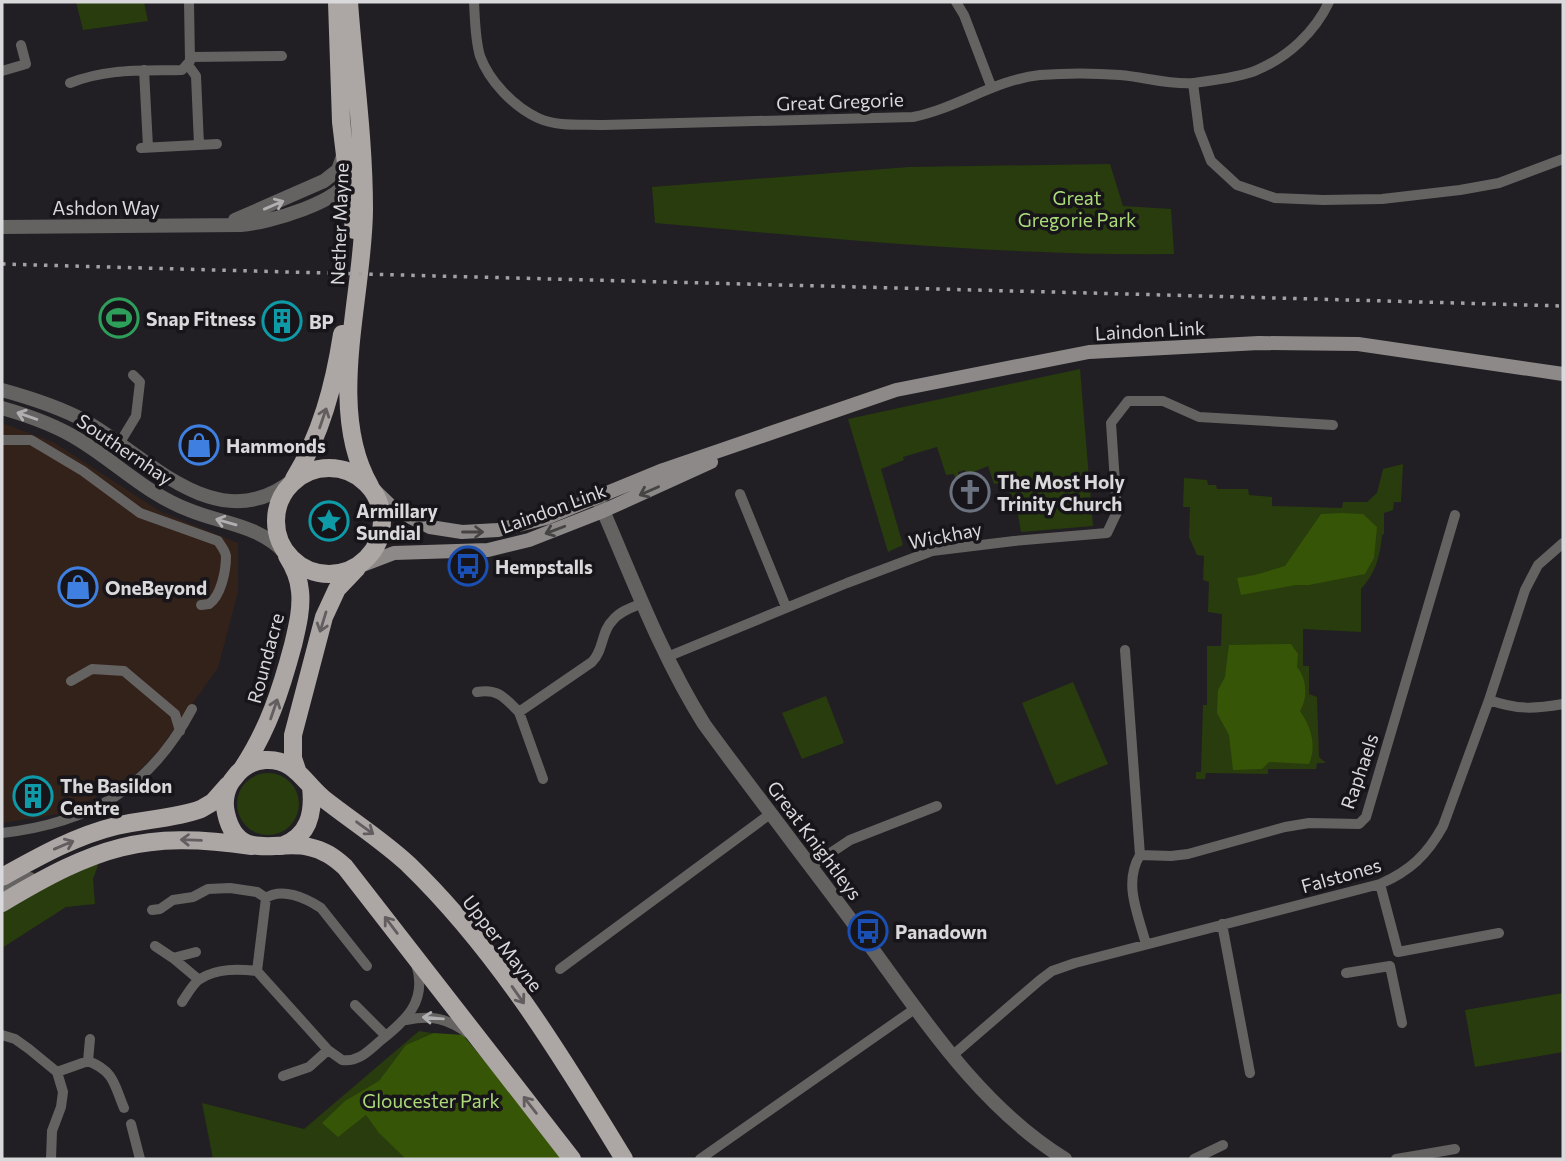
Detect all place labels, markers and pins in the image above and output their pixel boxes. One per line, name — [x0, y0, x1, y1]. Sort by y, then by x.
sports icon: Snap Fitness — [98, 297, 140, 339]
building icon: BP — [261, 300, 303, 342]
place label: Snap Fitness — [146, 307, 256, 330]
place label: BP — [309, 310, 334, 333]
shop icon: Hammonds — [178, 424, 220, 466]
place label: Hammonds — [226, 434, 326, 457]
place label: The Most Holy Trinity Church — [997, 470, 1125, 515]
church icon: The Most Holy Trinity Church — [949, 471, 991, 513]
place label: Armillary Sundial — [356, 499, 439, 544]
place icon: Armillary Sundial — [308, 500, 350, 542]
bus stop icon: Hempstalls — [447, 545, 489, 587]
place label: Hempstalls — [495, 555, 593, 578]
shop icon: OneBeyond — [57, 566, 99, 608]
place label: OneBeyond — [105, 576, 207, 599]
place label: The Basildon Centre — [60, 774, 172, 819]
building icon: The Basildon Centre — [12, 775, 54, 817]
bus stop icon: Panadown — [847, 910, 889, 952]
place label: Panadown — [895, 920, 987, 943]

